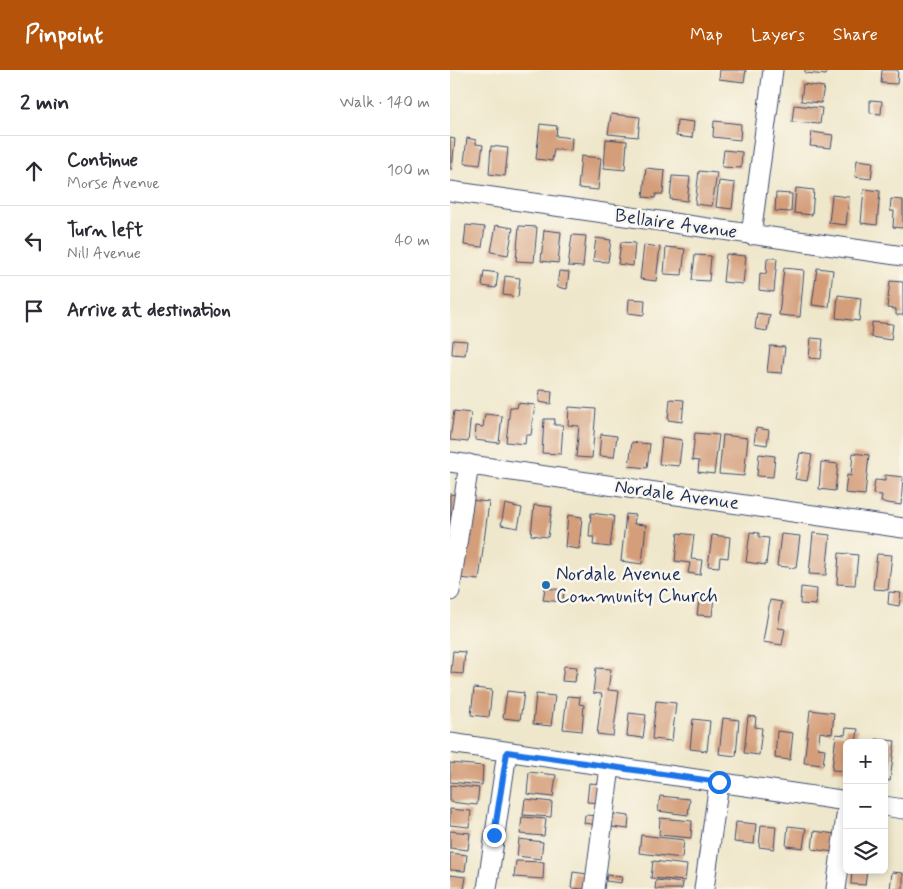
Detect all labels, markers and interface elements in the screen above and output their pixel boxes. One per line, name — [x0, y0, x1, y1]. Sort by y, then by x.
text: Pinpoint — [25, 20, 103, 51]
text: Map — [690, 23, 723, 47]
text: Layers — [751, 23, 805, 47]
text: Share — [833, 23, 878, 47]
text: 2 min — [20, 89, 69, 117]
text: Walk · 140 m — [340, 92, 430, 113]
text: Continue — [67, 148, 138, 173]
icon: ahead — [20, 157, 48, 185]
text: 100 m — [387, 160, 430, 181]
text: Morse Avenue — [67, 173, 160, 194]
street label: Bellaire Avenue — [613, 203, 739, 245]
text: Turn left — [67, 218, 143, 243]
icon: left — [20, 227, 48, 255]
text: 40 m — [394, 230, 430, 251]
text: Nill Avenue — [67, 243, 141, 264]
icon: arrive — [20, 297, 48, 325]
text: Arrive at destination — [67, 298, 231, 323]
street label: Nordale Avenue — [613, 474, 741, 516]
place label: Nordale Avenue Community Church — [556, 562, 718, 609]
marker: Nordale Avenue Community Church — [540, 579, 552, 591]
map controls — [843, 739, 888, 874]
button: + — [843, 739, 888, 784]
route start — [708, 771, 731, 794]
button: − — [843, 784, 888, 829]
route end — [483, 824, 506, 847]
button: layers — [843, 829, 888, 874]

